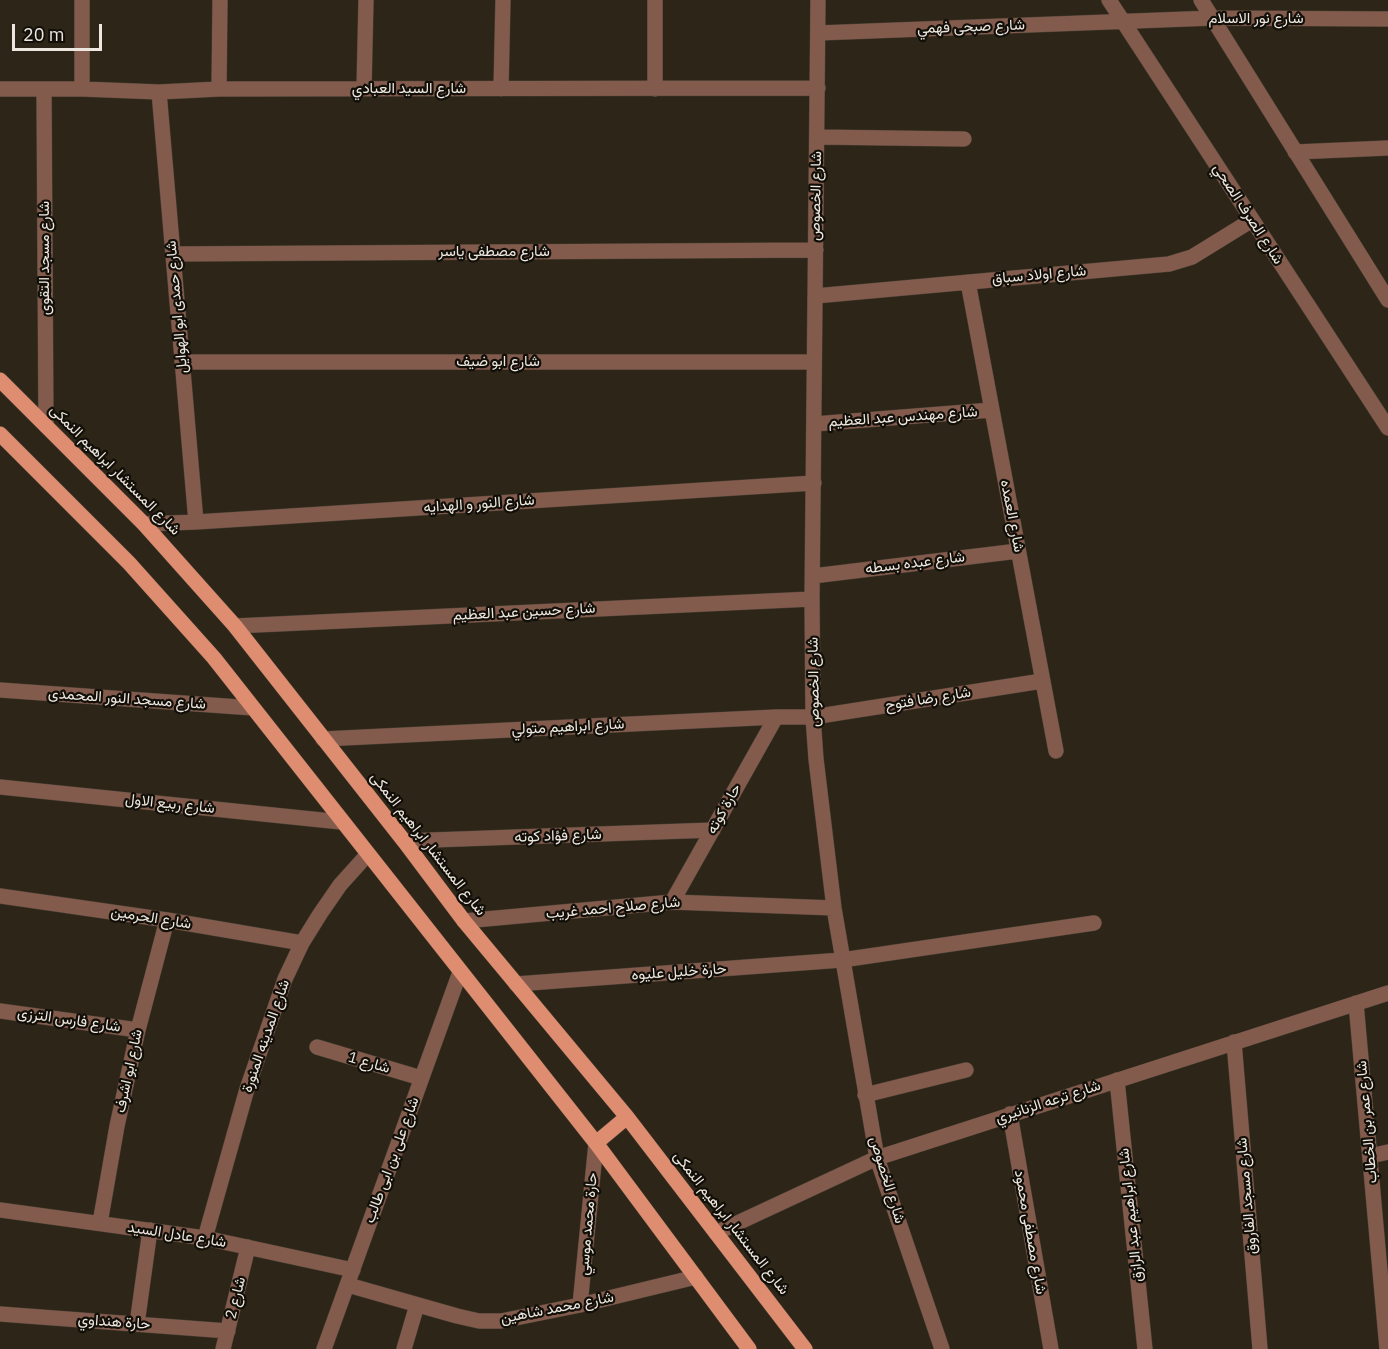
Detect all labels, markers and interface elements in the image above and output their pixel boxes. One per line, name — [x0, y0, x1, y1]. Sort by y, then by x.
street label: شارع نور الاسلام — [1208, 10, 1304, 28]
scale bar — [15, 12, 105, 50]
street label: شارع صبحى فهمي — [917, 16, 1025, 38]
text: 20 m — [23, 23, 65, 46]
street label: شارع السيد العبادي — [352, 80, 466, 98]
street label: شارع الخصوص — [806, 151, 826, 241]
street label: شارع الصرف الصحي — [1209, 160, 1287, 268]
street label: شارع مسجد التقوى — [36, 201, 54, 315]
street label: شارع حمدى ابو الهوايل — [162, 240, 192, 374]
street label: شارع مصطفى ياسر — [438, 243, 550, 261]
street label: شارع اولاد سباق — [991, 262, 1087, 288]
street label: شارع ابو ضيف — [456, 353, 540, 371]
street label: شارع المستشار ابراهيم النمكى — [46, 401, 184, 539]
street label: شارع مهندس عبد العظيم — [828, 403, 978, 431]
street label: شارع العمده — [996, 478, 1028, 554]
street label: شارع النور و الهدايه — [423, 491, 535, 517]
street label: شارع عبده بسطه — [864, 548, 966, 578]
street label: شارع حسين عبد العظيم — [452, 599, 596, 625]
street label: شارع الخصوص — [804, 637, 824, 727]
street label: شارع رضا فتوح — [884, 683, 972, 715]
street label: شارع مسجد النور المحمدى — [48, 685, 206, 713]
street label: شارع ابراهيم متولي — [511, 715, 625, 739]
street label: شارع المستشار ابراهيم النمكى — [366, 769, 490, 919]
street label: حارة كوته — [703, 781, 745, 837]
street label: شارع ربيع الاول — [124, 790, 216, 818]
street label: شارع فؤاد كوته — [514, 825, 602, 847]
street label: شارع صلاح احمد غريب — [545, 893, 681, 923]
street label: شارع الحرمين — [110, 903, 192, 933]
street label: حارة خليل عليوه — [631, 960, 727, 984]
street label: شارع المدينه المنورة — [238, 977, 294, 1095]
street label: شارع فارس الترزى — [16, 1004, 122, 1036]
street label: شارع ابو اشرف — [111, 1028, 147, 1114]
street label: شارع 1 — [346, 1048, 392, 1078]
street label: شارع عمر بن الخطاب — [1353, 1060, 1381, 1184]
street label: شارع ترعه الزنانيري — [993, 1077, 1103, 1127]
street label: شارع على بن ابى طالب — [361, 1094, 423, 1226]
street label: شارع الخصوص — [865, 1134, 909, 1226]
street label: شارع مسجد الفاروق — [1233, 1137, 1261, 1255]
street label: شارع ابراهيم عبد الرازق — [1115, 1147, 1147, 1283]
street label: شارع المستشار ابراهيم النمكى — [669, 1148, 793, 1298]
street label: شارع مصطفى محمود — [1010, 1168, 1050, 1296]
street label: حارة محمد موسي — [575, 1172, 601, 1276]
street label: شارع عادل السيد — [126, 1218, 228, 1252]
street label: شارع 2 — [222, 1275, 250, 1321]
street label: شارع محمد شاهين — [499, 1288, 615, 1328]
street label: حارة هنداوي — [77, 1310, 151, 1334]

